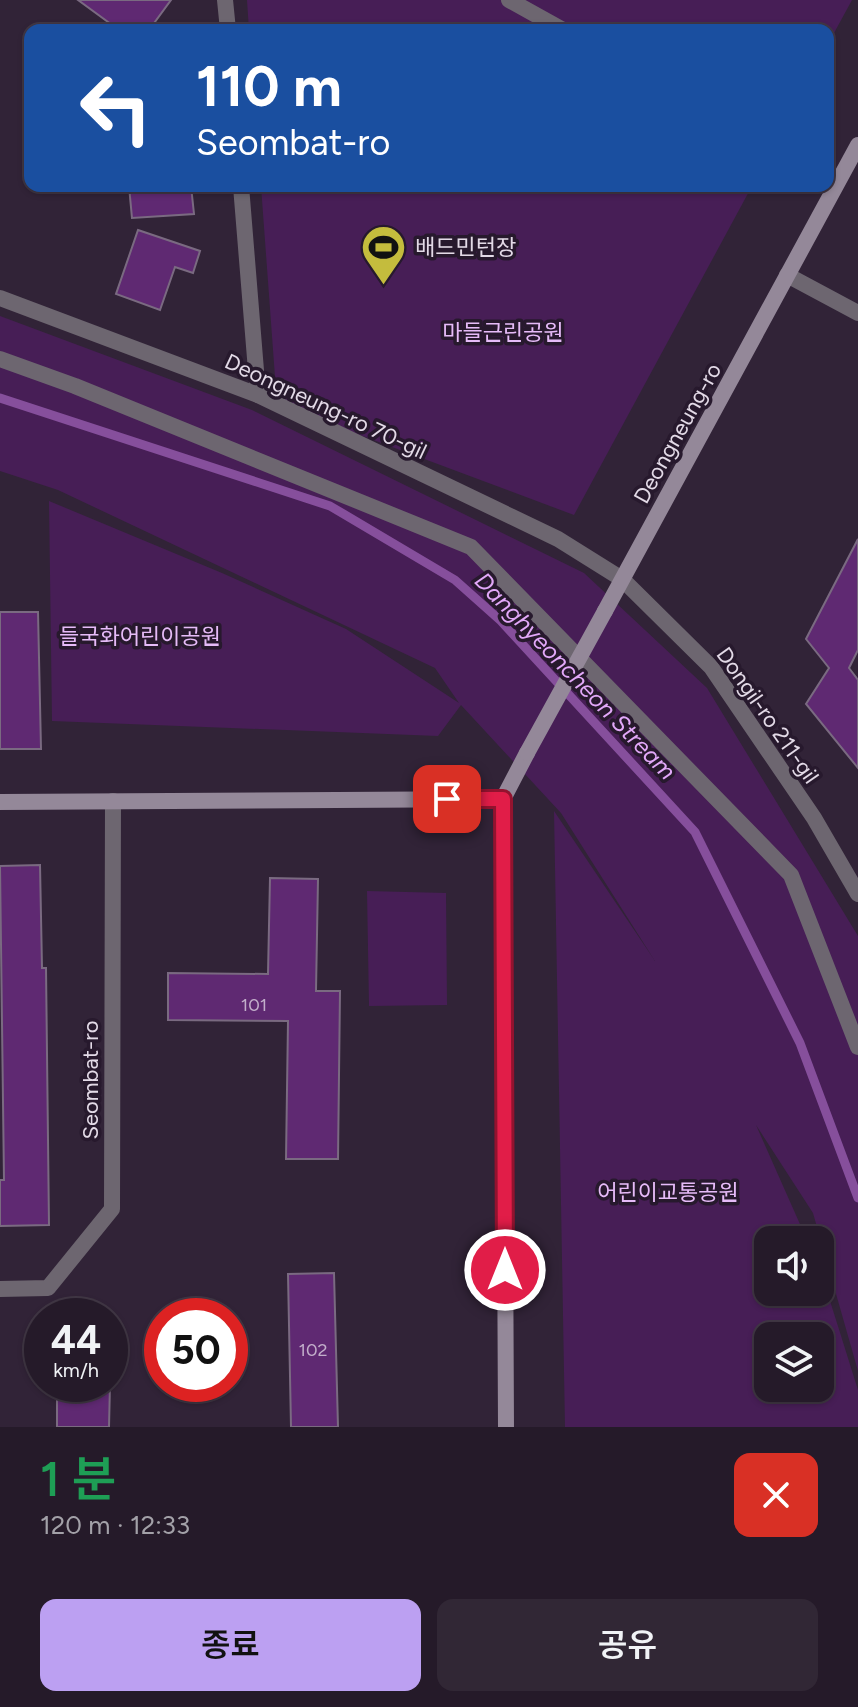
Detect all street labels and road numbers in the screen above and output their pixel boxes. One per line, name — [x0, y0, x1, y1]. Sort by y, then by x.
street label: Deongneung-ro 70-gil — [221, 348, 431, 465]
street label: Deongneung-ro — [628, 358, 727, 508]
street label: Dongil-ro 211-gil — [711, 642, 825, 789]
street label: Seombat-ro — [77, 1021, 104, 1139]

